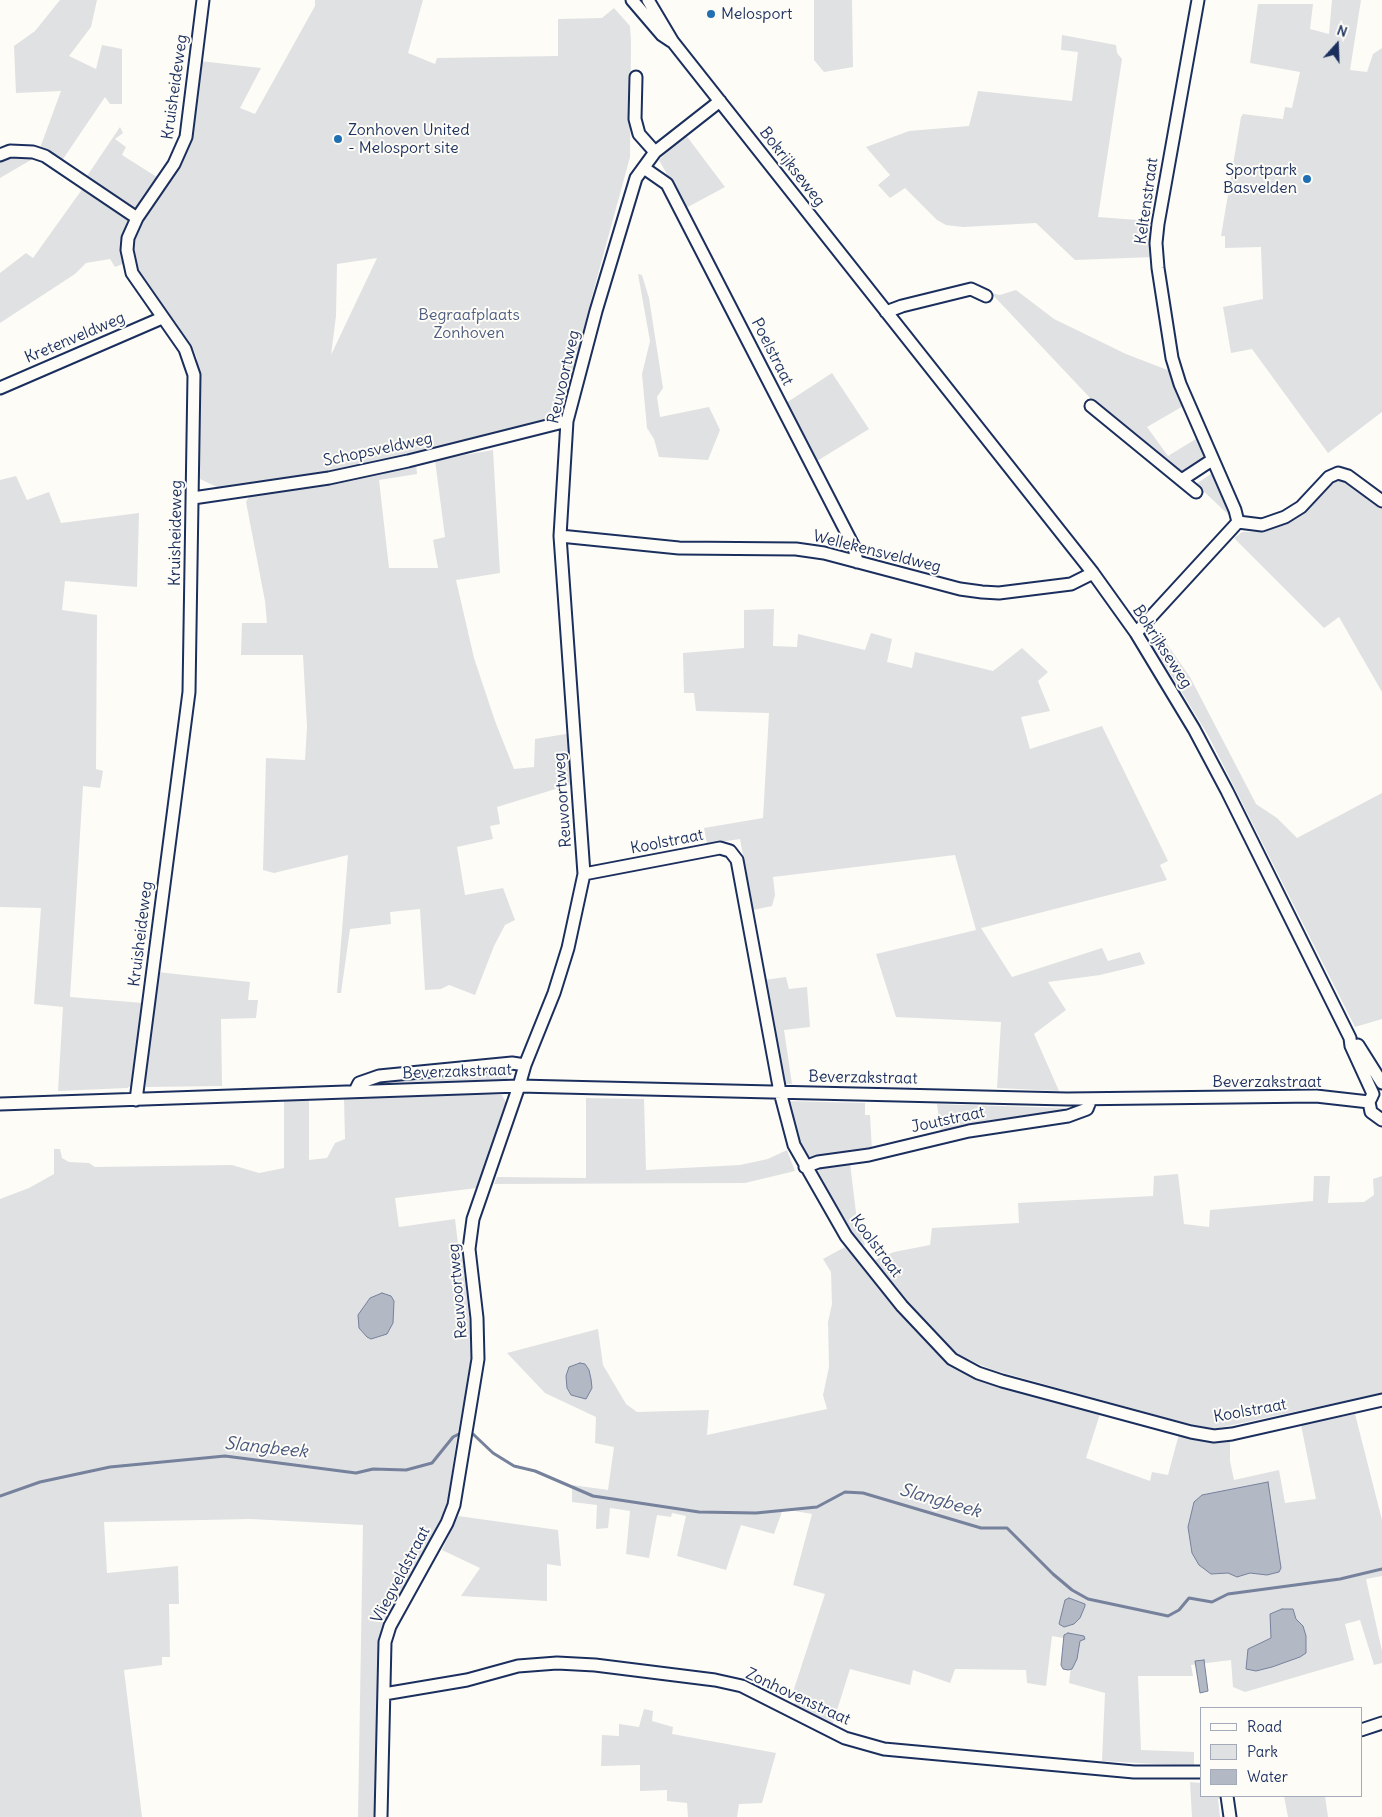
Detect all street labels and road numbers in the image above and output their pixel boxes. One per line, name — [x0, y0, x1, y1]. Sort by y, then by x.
street label: Kruisheideweg — [158, 33, 192, 141]
street label: Bokrijkseweg — [755, 123, 829, 211]
street label: Keltenstraat — [1131, 156, 1163, 246]
street label: Kretenveldweg — [22, 308, 128, 368]
street label: Poelstraat — [747, 315, 797, 389]
street label: Reuvoortweg — [544, 328, 584, 426]
street label: Schopsveldweg — [322, 429, 434, 471]
street label: Kruisheideweg — [165, 480, 187, 586]
street label: Wellekensveldweg — [811, 527, 943, 577]
street label: Bokrijkseweg — [1128, 602, 1196, 692]
street label: Reuvoortweg — [550, 752, 576, 848]
street label: Koolstraat — [629, 826, 705, 858]
street label: Kruisheideweg — [125, 880, 157, 988]
street label: Beverzakstraat — [402, 1060, 512, 1084]
street label: Beverzakstraat — [808, 1067, 918, 1089]
street label: Beverzakstraat — [1212, 1072, 1322, 1092]
street label: Joutstraat — [910, 1103, 986, 1137]
street label: Koolstraat — [846, 1211, 906, 1281]
street label: Reuvoortweg — [444, 1243, 472, 1339]
street label: Koolstraat — [1212, 1395, 1288, 1427]
street label: Vliegveldstraat — [367, 1523, 435, 1627]
street label: Zonhovenstraat — [743, 1664, 853, 1730]

